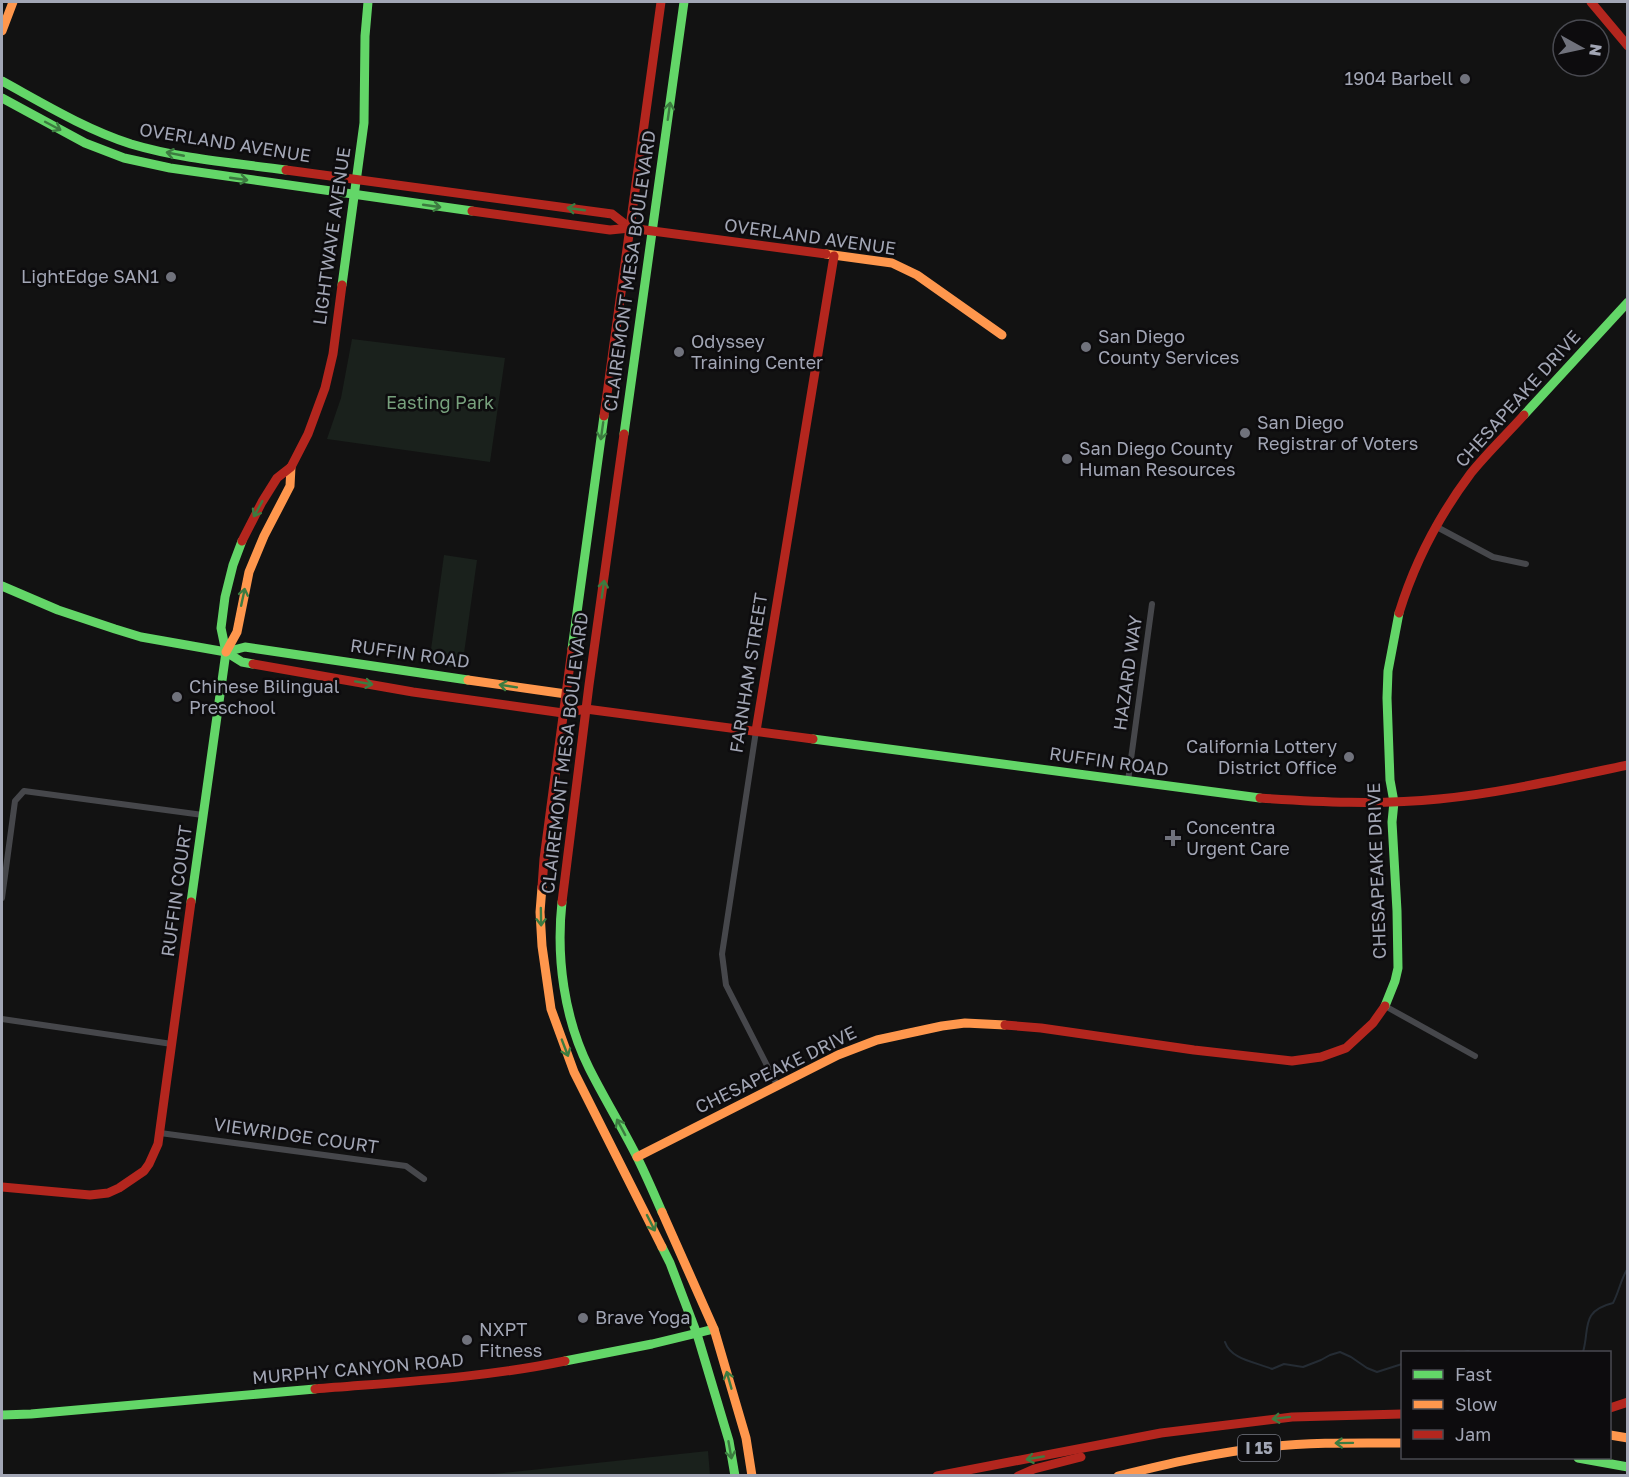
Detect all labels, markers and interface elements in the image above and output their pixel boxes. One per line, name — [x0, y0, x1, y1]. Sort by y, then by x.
north arrow — [1551, 18, 1611, 78]
text: N — [1585, 43, 1607, 58]
place label: 1904 Barbell — [1344, 67, 1453, 89]
marker: 1904 Barbell — [1458, 72, 1472, 86]
one-way arrow — [664, 102, 675, 122]
street label: OVERLAND AVENUE — [138, 118, 312, 166]
one-way arrow — [44, 120, 61, 132]
street label: CLAIREMONT MESA BOULEVARD — [598, 129, 660, 413]
street label: LIGHTWAVE AVENUE — [308, 145, 354, 326]
one-way arrow — [166, 148, 186, 159]
one-way arrow — [229, 173, 248, 184]
one-way arrow — [422, 201, 441, 212]
one-way arrow — [567, 204, 587, 215]
street label: OVERLAND AVENUE — [723, 213, 897, 259]
place label: LightEdge SAN1 — [21, 265, 159, 287]
marker: LightEdge SAN1 — [164, 270, 178, 284]
place label: San Diego County Services — [1098, 325, 1239, 368]
street label: CHESAPEAKE DRIVE — [1450, 325, 1585, 471]
place label: Odyssey Training Center — [691, 330, 823, 373]
marker: San Diego County Services — [1079, 340, 1093, 354]
marker: Odyssey Training Center — [672, 345, 686, 359]
park label: Easting Park — [386, 391, 494, 413]
place label: San Diego Registrar of Voters — [1257, 411, 1418, 454]
one-way arrow — [597, 421, 608, 441]
marker: San Diego Registrar of Voters — [1238, 426, 1252, 440]
place label: San Diego County Human Resources — [1079, 437, 1236, 480]
marker: San Diego County Human Resources — [1060, 452, 1074, 466]
one-way arrow — [252, 500, 264, 517]
one-way arrow — [597, 579, 608, 599]
one-way arrow — [238, 588, 249, 607]
street label: FARNHAM STREET — [725, 591, 771, 754]
street label: CLAIREMONT MESA BOULEVARD — [536, 611, 592, 895]
street label: HAZARD WAY — [1108, 613, 1146, 732]
street label: RUFFIN ROAD — [349, 634, 471, 672]
place label: Chinese Bilingual Preschool — [189, 675, 340, 718]
one-way arrow — [353, 678, 373, 689]
one-way arrow — [498, 680, 518, 691]
marker: Chinese Bilingual Preschool — [170, 690, 184, 704]
place label: California Lottery District Office — [1186, 735, 1337, 778]
street label: RUFFIN ROAD — [1048, 742, 1170, 780]
marker: California Lottery District Office — [1342, 750, 1356, 764]
street label: CHESAPEAKE DRIVE — [1362, 782, 1390, 960]
place label: Concentra Urgent Care — [1186, 816, 1290, 859]
street label: RUFFIN COURT — [156, 824, 196, 958]
marker: Concentra Urgent Care — [1164, 829, 1182, 847]
one-way arrow — [535, 907, 547, 927]
street label: CHESAPEAKE DRIVE — [691, 1021, 860, 1118]
one-way arrow — [560, 1038, 571, 1057]
street label: VIEWRIDGE COURT — [212, 1113, 380, 1157]
one-way arrow — [615, 1119, 627, 1136]
one-way arrow — [645, 1214, 657, 1231]
place label: Brave Yoga — [595, 1306, 691, 1328]
marker: Brave Yoga — [576, 1311, 590, 1325]
place label: NXPT Fitness — [479, 1318, 542, 1361]
marker: NXPT Fitness — [460, 1333, 474, 1347]
street label: MURPHY CANYON ROAD — [251, 1348, 465, 1388]
legend — [1401, 1351, 1611, 1459]
text: Fast — [1455, 1363, 1492, 1385]
one-way arrow — [723, 1371, 734, 1390]
text: Slow — [1455, 1393, 1498, 1415]
one-way arrow — [1272, 1413, 1292, 1424]
text: Jam — [1455, 1423, 1491, 1445]
road number: I 15 — [1238, 1435, 1280, 1461]
one-way arrow — [1335, 1437, 1355, 1449]
one-way arrow — [725, 1440, 736, 1460]
one-way arrow — [1025, 1452, 1045, 1463]

